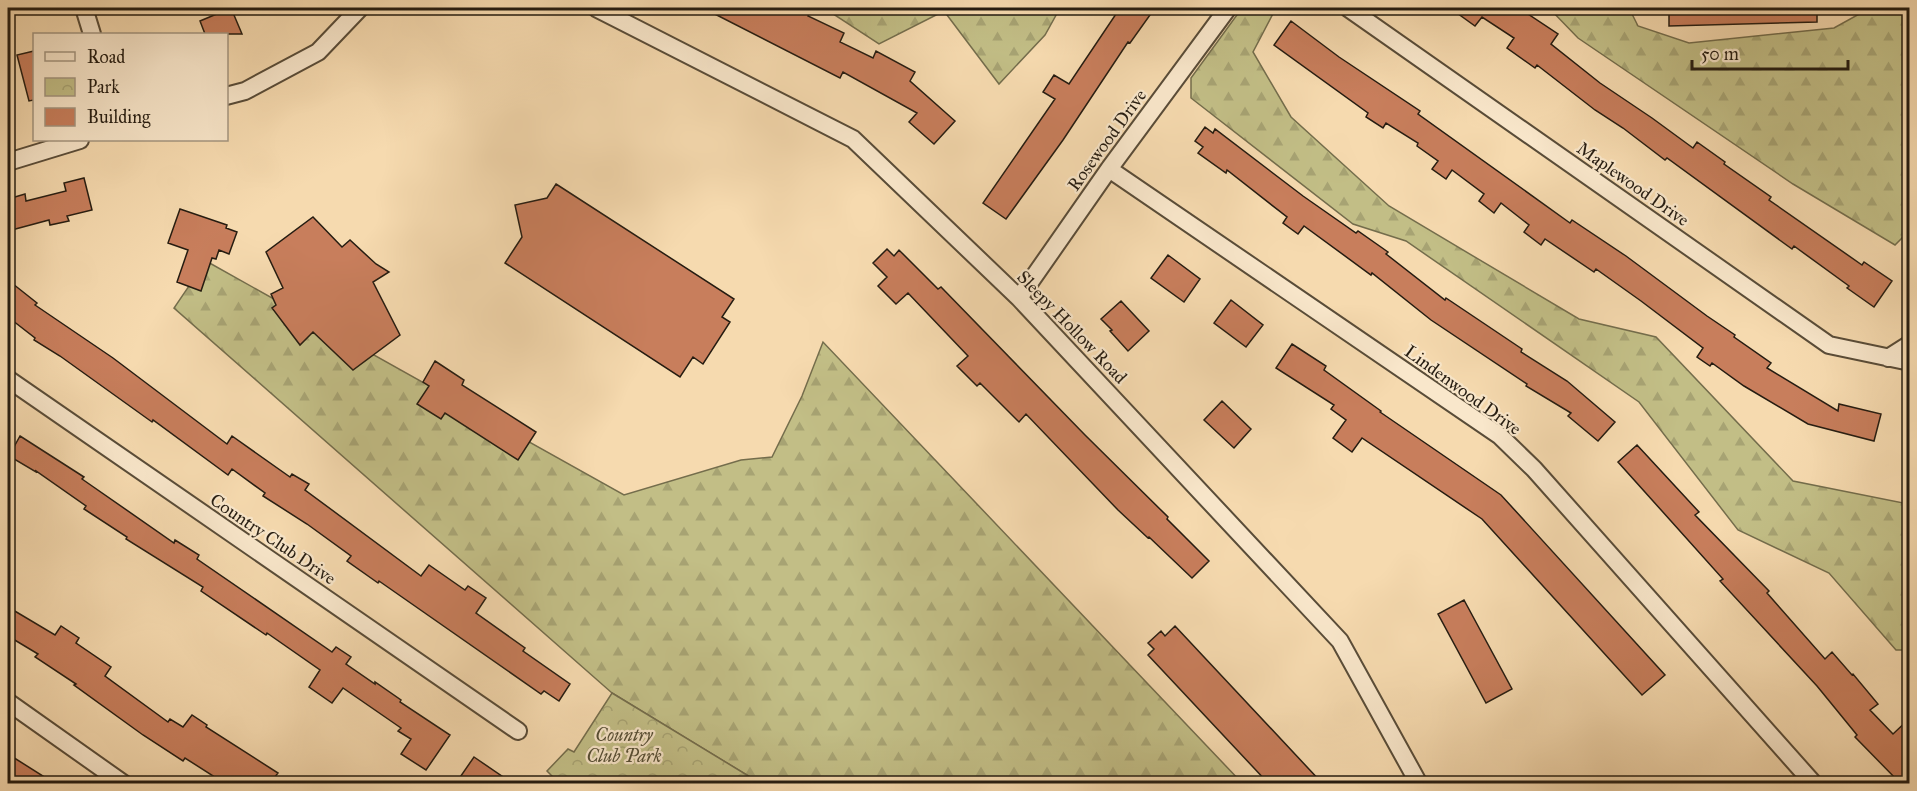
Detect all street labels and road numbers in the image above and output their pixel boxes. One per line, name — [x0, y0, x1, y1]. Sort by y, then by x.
street label: Rosewood Drive — [1063, 85, 1151, 195]
street label: Maplewood Drive — [1573, 137, 1693, 231]
street label: Sleepy Hollow Road — [1012, 266, 1132, 388]
street label: Lindenwood Drive — [1400, 340, 1526, 440]
street label: Country Club Drive — [206, 489, 340, 589]

